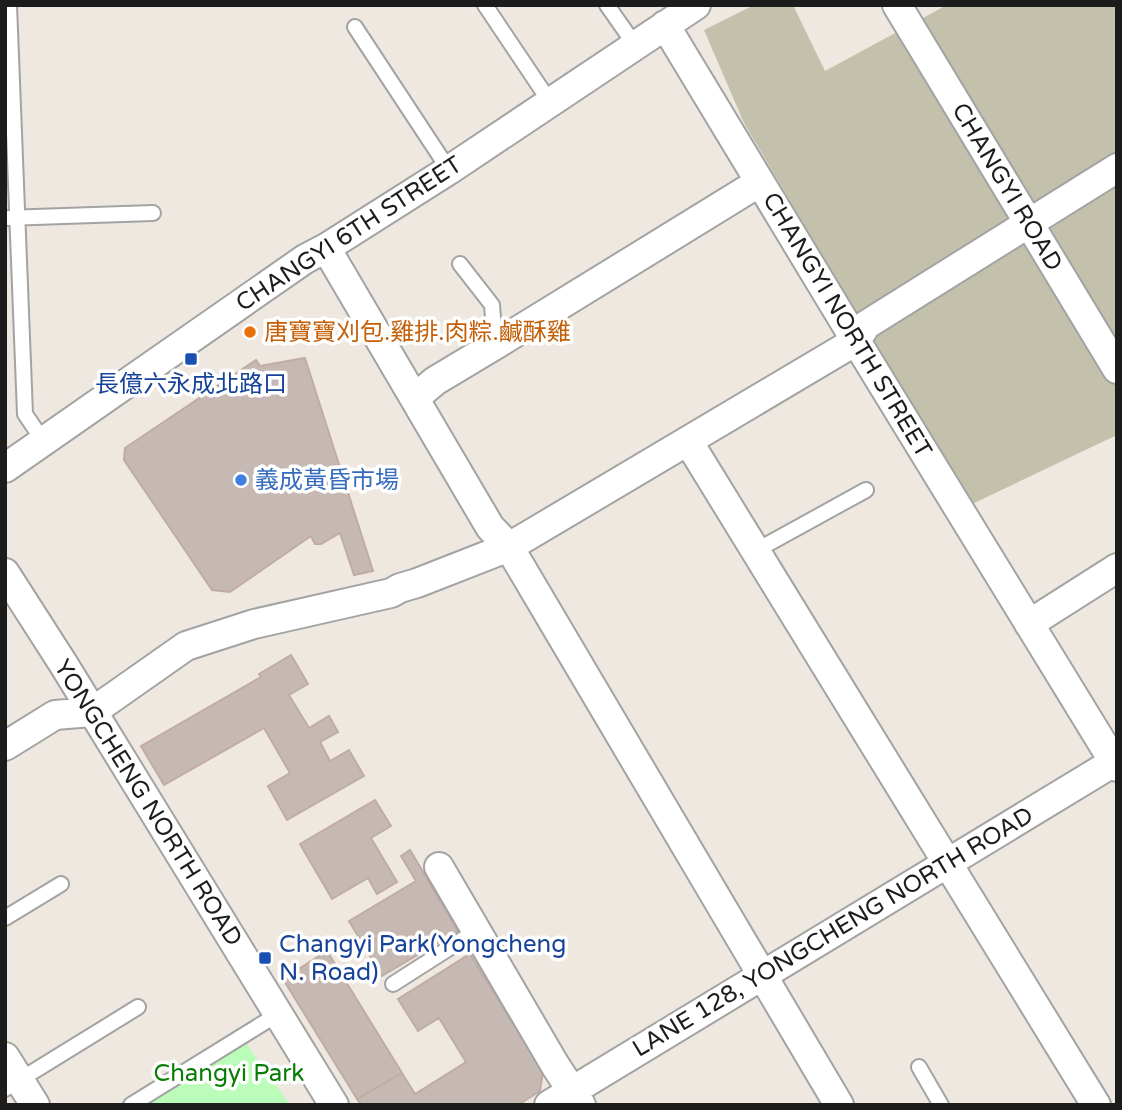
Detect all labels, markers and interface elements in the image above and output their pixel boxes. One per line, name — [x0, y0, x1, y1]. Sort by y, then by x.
street label: CHANGYI ROAD — [945, 98, 1069, 276]
street label: CHANGYI 6TH STREET — [231, 150, 468, 318]
street label: CHANGYI NORTH STREET — [756, 187, 938, 463]
place label: 唐寶寶刈包.雞排.肉粽.鹹酥雞 — [264, 318, 571, 347]
marker: 唐寶寶刈包.雞排.肉粽.鹹酥雞 — [242, 324, 258, 340]
marker: 長億六永成北路口 — [183, 351, 199, 367]
place label: 長億六永成北路口 — [95, 370, 287, 399]
place label: 義成黃昏市場 — [255, 466, 399, 495]
marker: 義成黃昏市場 — [233, 472, 249, 488]
street label: YONGCHENG NORTH ROAD — [48, 654, 248, 952]
street label: LANE 128, YONGCHENG NORTH ROAD — [627, 801, 1039, 1063]
place label: Changyi Park(Yongcheng N. Road) — [279, 930, 566, 987]
marker: Changyi Park(Yongcheng N. Road) — [257, 950, 273, 966]
park label: Changyi Park — [154, 1059, 304, 1088]

